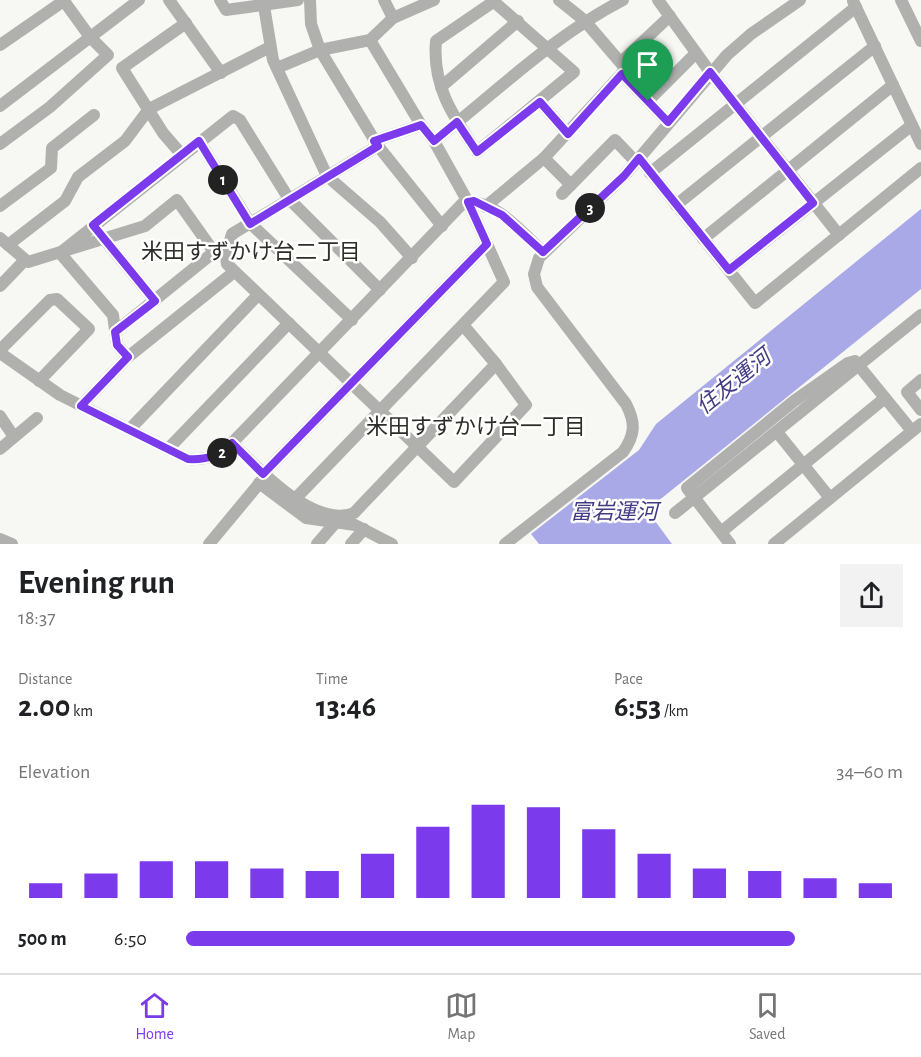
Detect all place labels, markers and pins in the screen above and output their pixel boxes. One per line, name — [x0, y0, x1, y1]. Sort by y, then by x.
pin — [622, 39, 673, 101]
pin: 1 — [208, 165, 238, 195]
pin: 3 — [575, 193, 605, 223]
pin: 2 — [207, 438, 237, 468]

